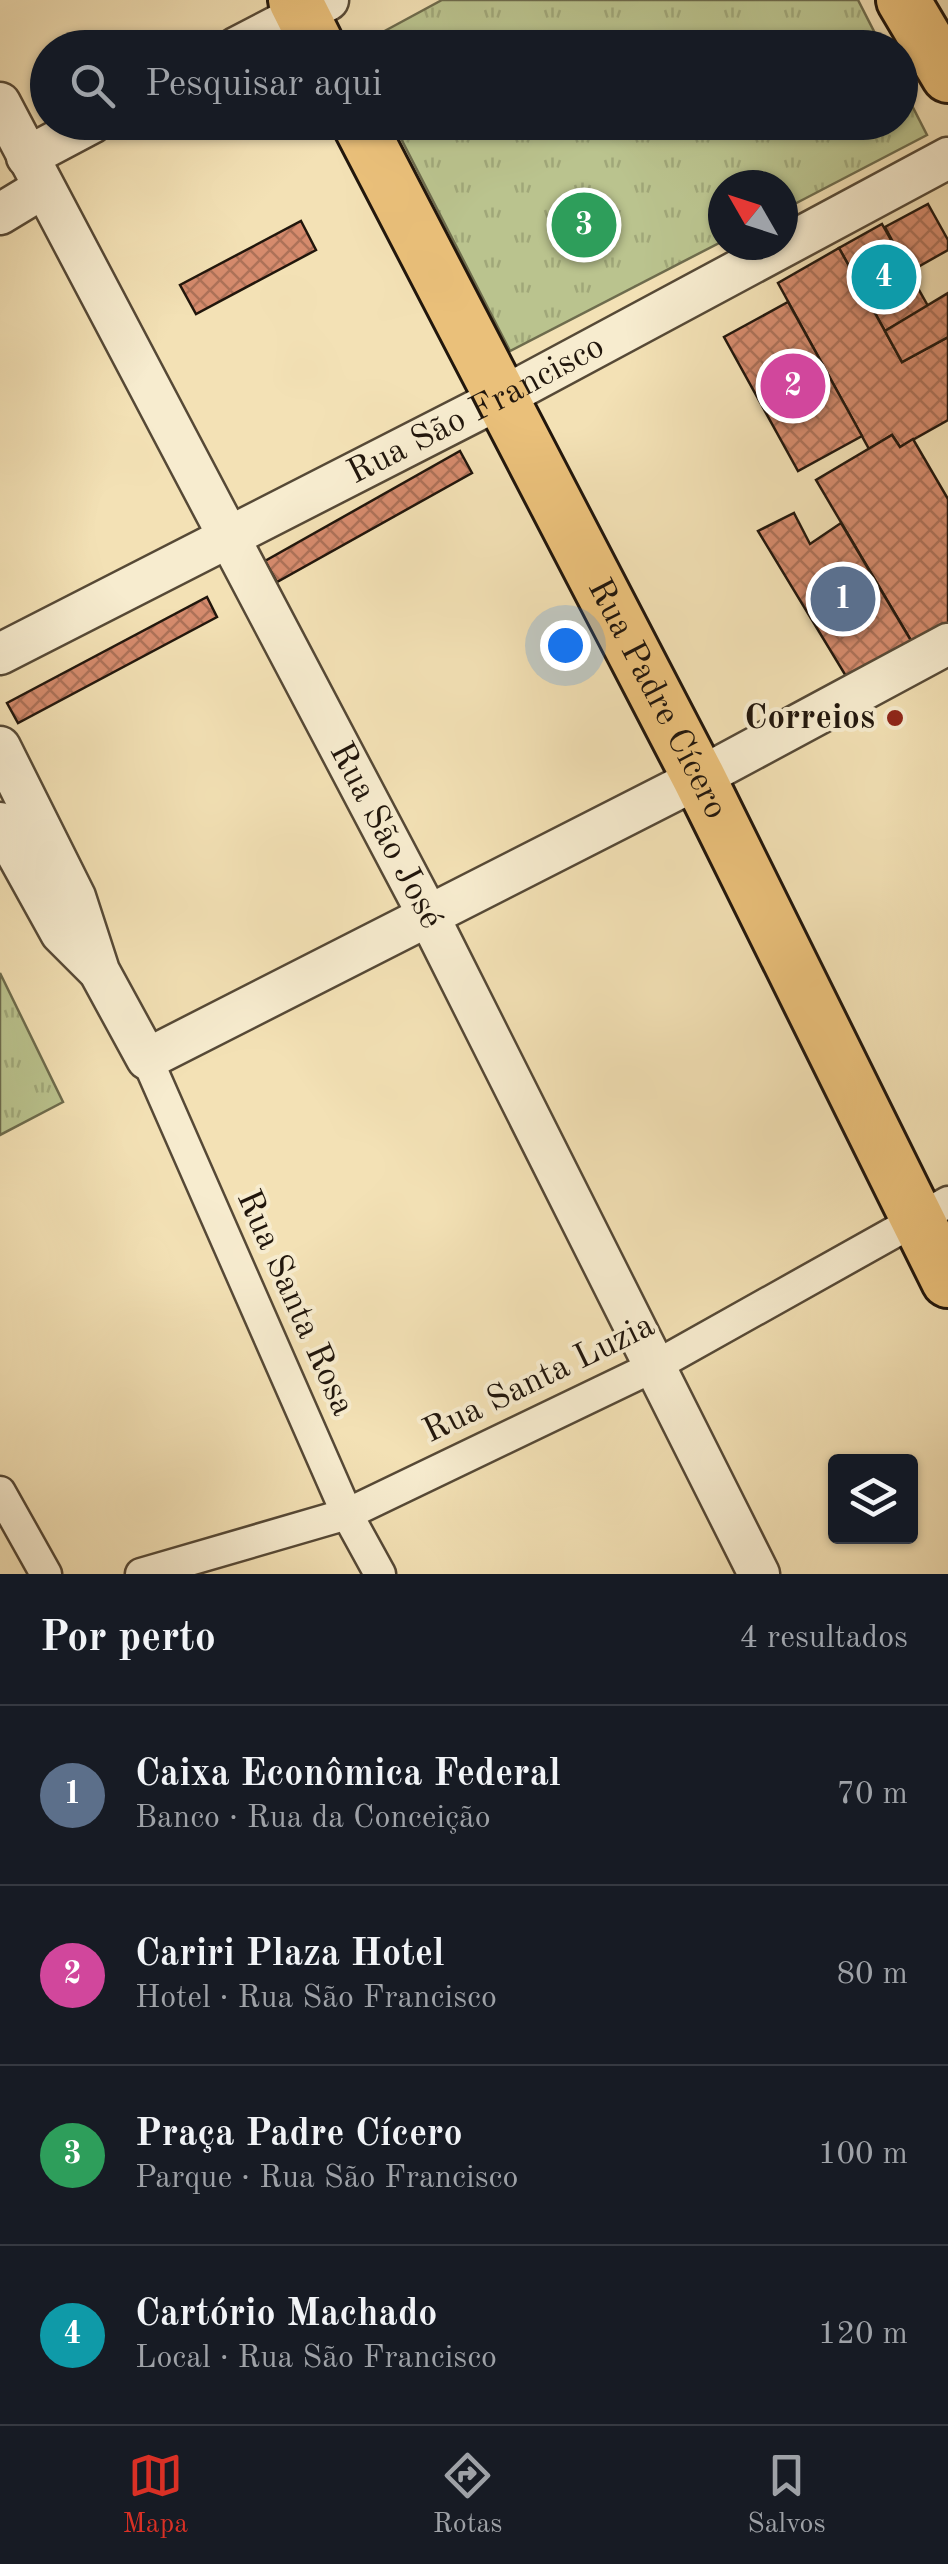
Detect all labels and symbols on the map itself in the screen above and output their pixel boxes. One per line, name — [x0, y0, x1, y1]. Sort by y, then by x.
north arrow — [708, 170, 798, 260]
pin: 3 — [552, 188, 616, 262]
pin: 4 — [852, 240, 916, 314]
street label: Rua São Francisco — [342, 329, 610, 491]
pin: 2 — [760, 348, 826, 424]
pin: 1 — [810, 562, 876, 636]
street label: Rua Padre Cícero — [581, 573, 734, 824]
your location — [540, 620, 591, 671]
place label: Correios — [744, 701, 875, 736]
marker: Correios — [884, 707, 906, 729]
street label: Rua São José — [323, 737, 449, 934]
street label: Rua Santa Rosa — [230, 1185, 360, 1421]
street label: Rua Santa Luzia — [418, 1308, 660, 1450]

